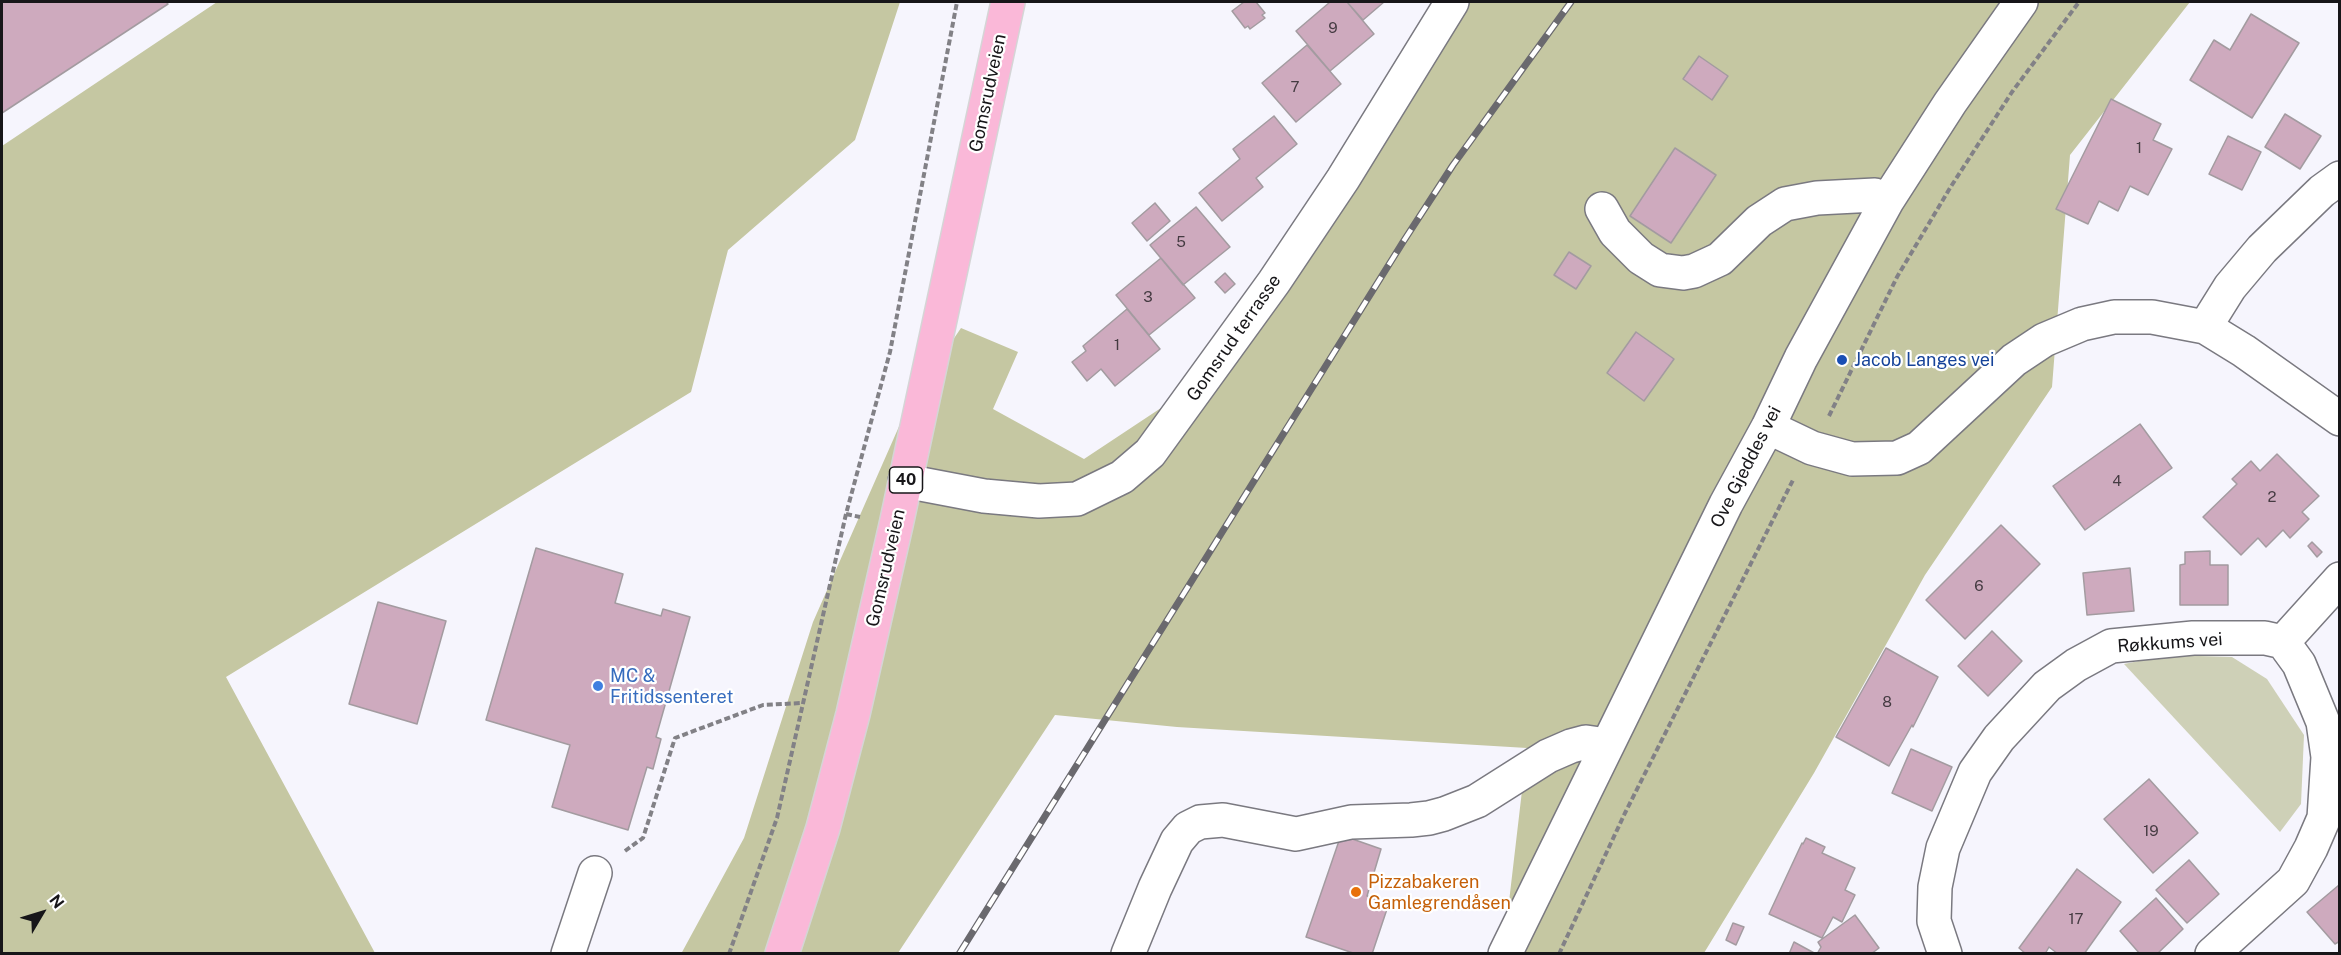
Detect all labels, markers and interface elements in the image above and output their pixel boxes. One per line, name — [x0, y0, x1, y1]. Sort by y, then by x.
house number: 9 — [1328, 19, 1338, 37]
street label: Gomsrudveien — [965, 32, 1011, 154]
house number: 7 — [1290, 78, 1300, 96]
house number: 1 — [2136, 139, 2142, 157]
house number: 5 — [1176, 233, 1186, 251]
street label: Gomsrud terrasse — [1182, 271, 1286, 405]
house number: 3 — [1143, 288, 1153, 306]
house number: 1 — [1114, 336, 1120, 354]
place label: Jacob Langes vei — [1854, 349, 1994, 371]
marker: Jacob Langes vei — [1835, 353, 1849, 367]
street label: Ove Gjeddes vei — [1706, 403, 1786, 531]
road number: 40 — [890, 467, 922, 493]
house number: 4 — [2112, 472, 2122, 490]
house number: 2 — [2268, 488, 2276, 506]
street label: Gomsrudveien — [862, 507, 910, 629]
house number: 6 — [1974, 577, 1984, 595]
street label: Røkkums vei — [2117, 629, 2223, 657]
place label: MC & Fritidssenteret — [610, 665, 733, 708]
marker: MC & Fritidssenteret — [591, 679, 605, 693]
house number: 8 — [1882, 693, 1892, 711]
house number: 19 — [2143, 822, 2159, 840]
place label: Pizzabakeren Gamlegrendåsen — [1368, 871, 1511, 914]
north arrow — [12, 883, 72, 943]
marker: Pizzabakeren Gamlegrendåsen — [1349, 885, 1363, 899]
text: N — [45, 891, 68, 912]
house number: 17 — [2068, 910, 2084, 928]

